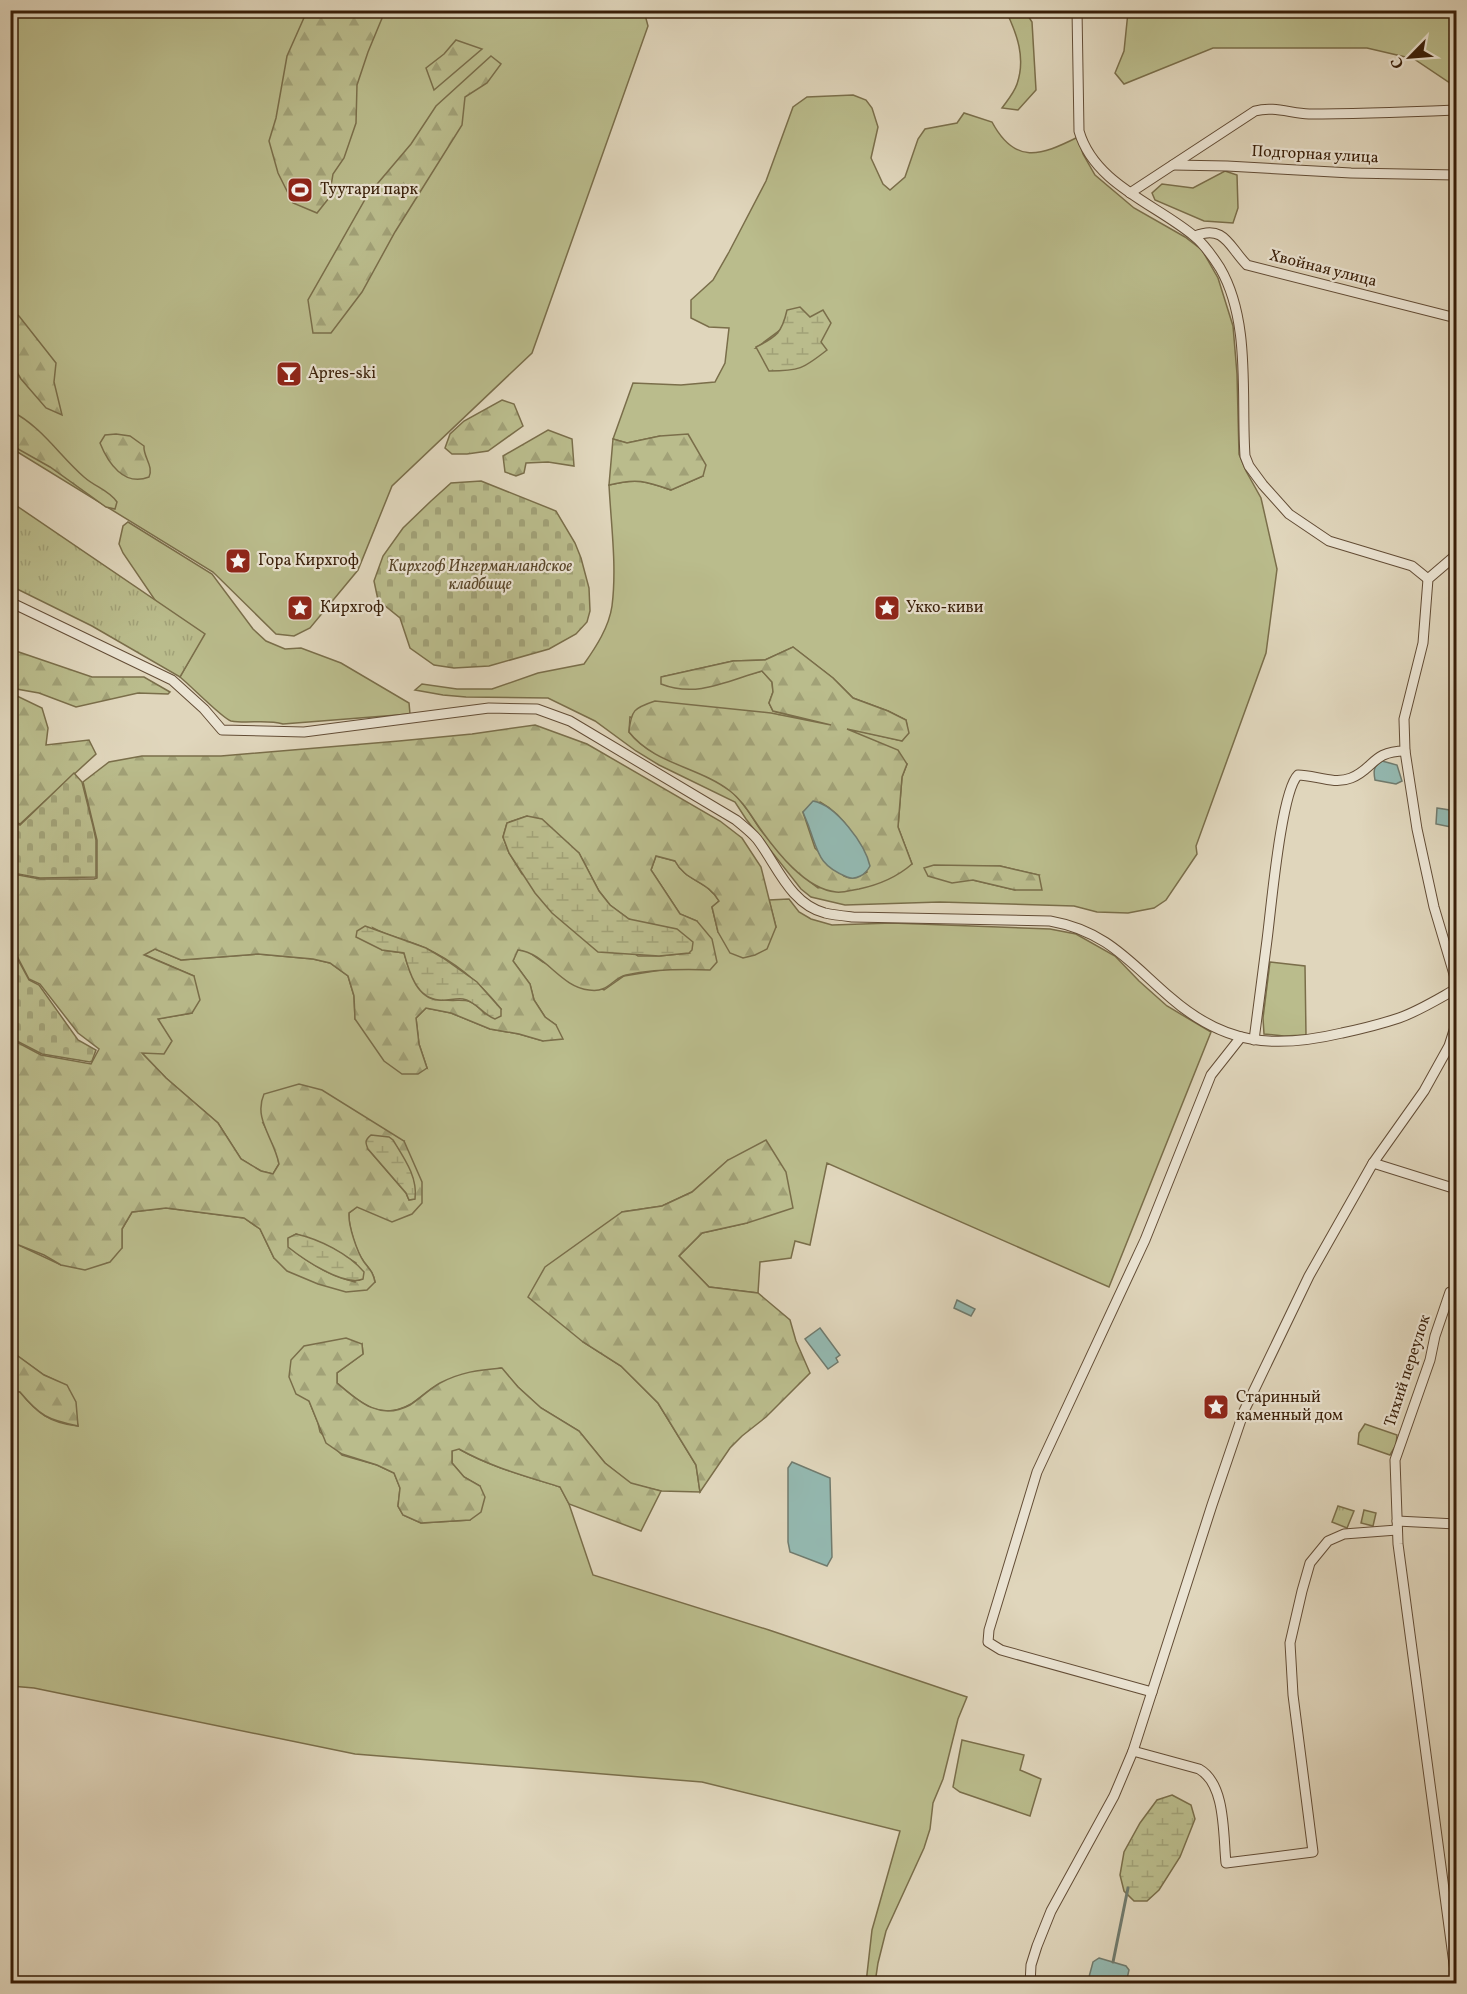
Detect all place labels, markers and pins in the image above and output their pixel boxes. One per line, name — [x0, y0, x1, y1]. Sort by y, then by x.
sports icon: Туутари парк — [285, 175, 315, 205]
place label: Туутари парк — [320, 179, 419, 201]
bar icon: Apres-ski — [274, 359, 304, 389]
place label: Apres-ski — [308, 363, 376, 385]
place icon: Гора Кирхгоф — [223, 546, 253, 576]
place label: Гора Кирхгоф — [258, 550, 359, 572]
place icon: Кирхгоф — [285, 593, 315, 623]
place icon: Укко-киви — [872, 593, 902, 623]
place label: Кирхгоф — [320, 597, 384, 619]
place label: Укко-киви — [906, 597, 984, 619]
place label: Старинный каменный дом — [1236, 1387, 1343, 1427]
place icon: Старинный каменный дом — [1201, 1392, 1231, 1422]

